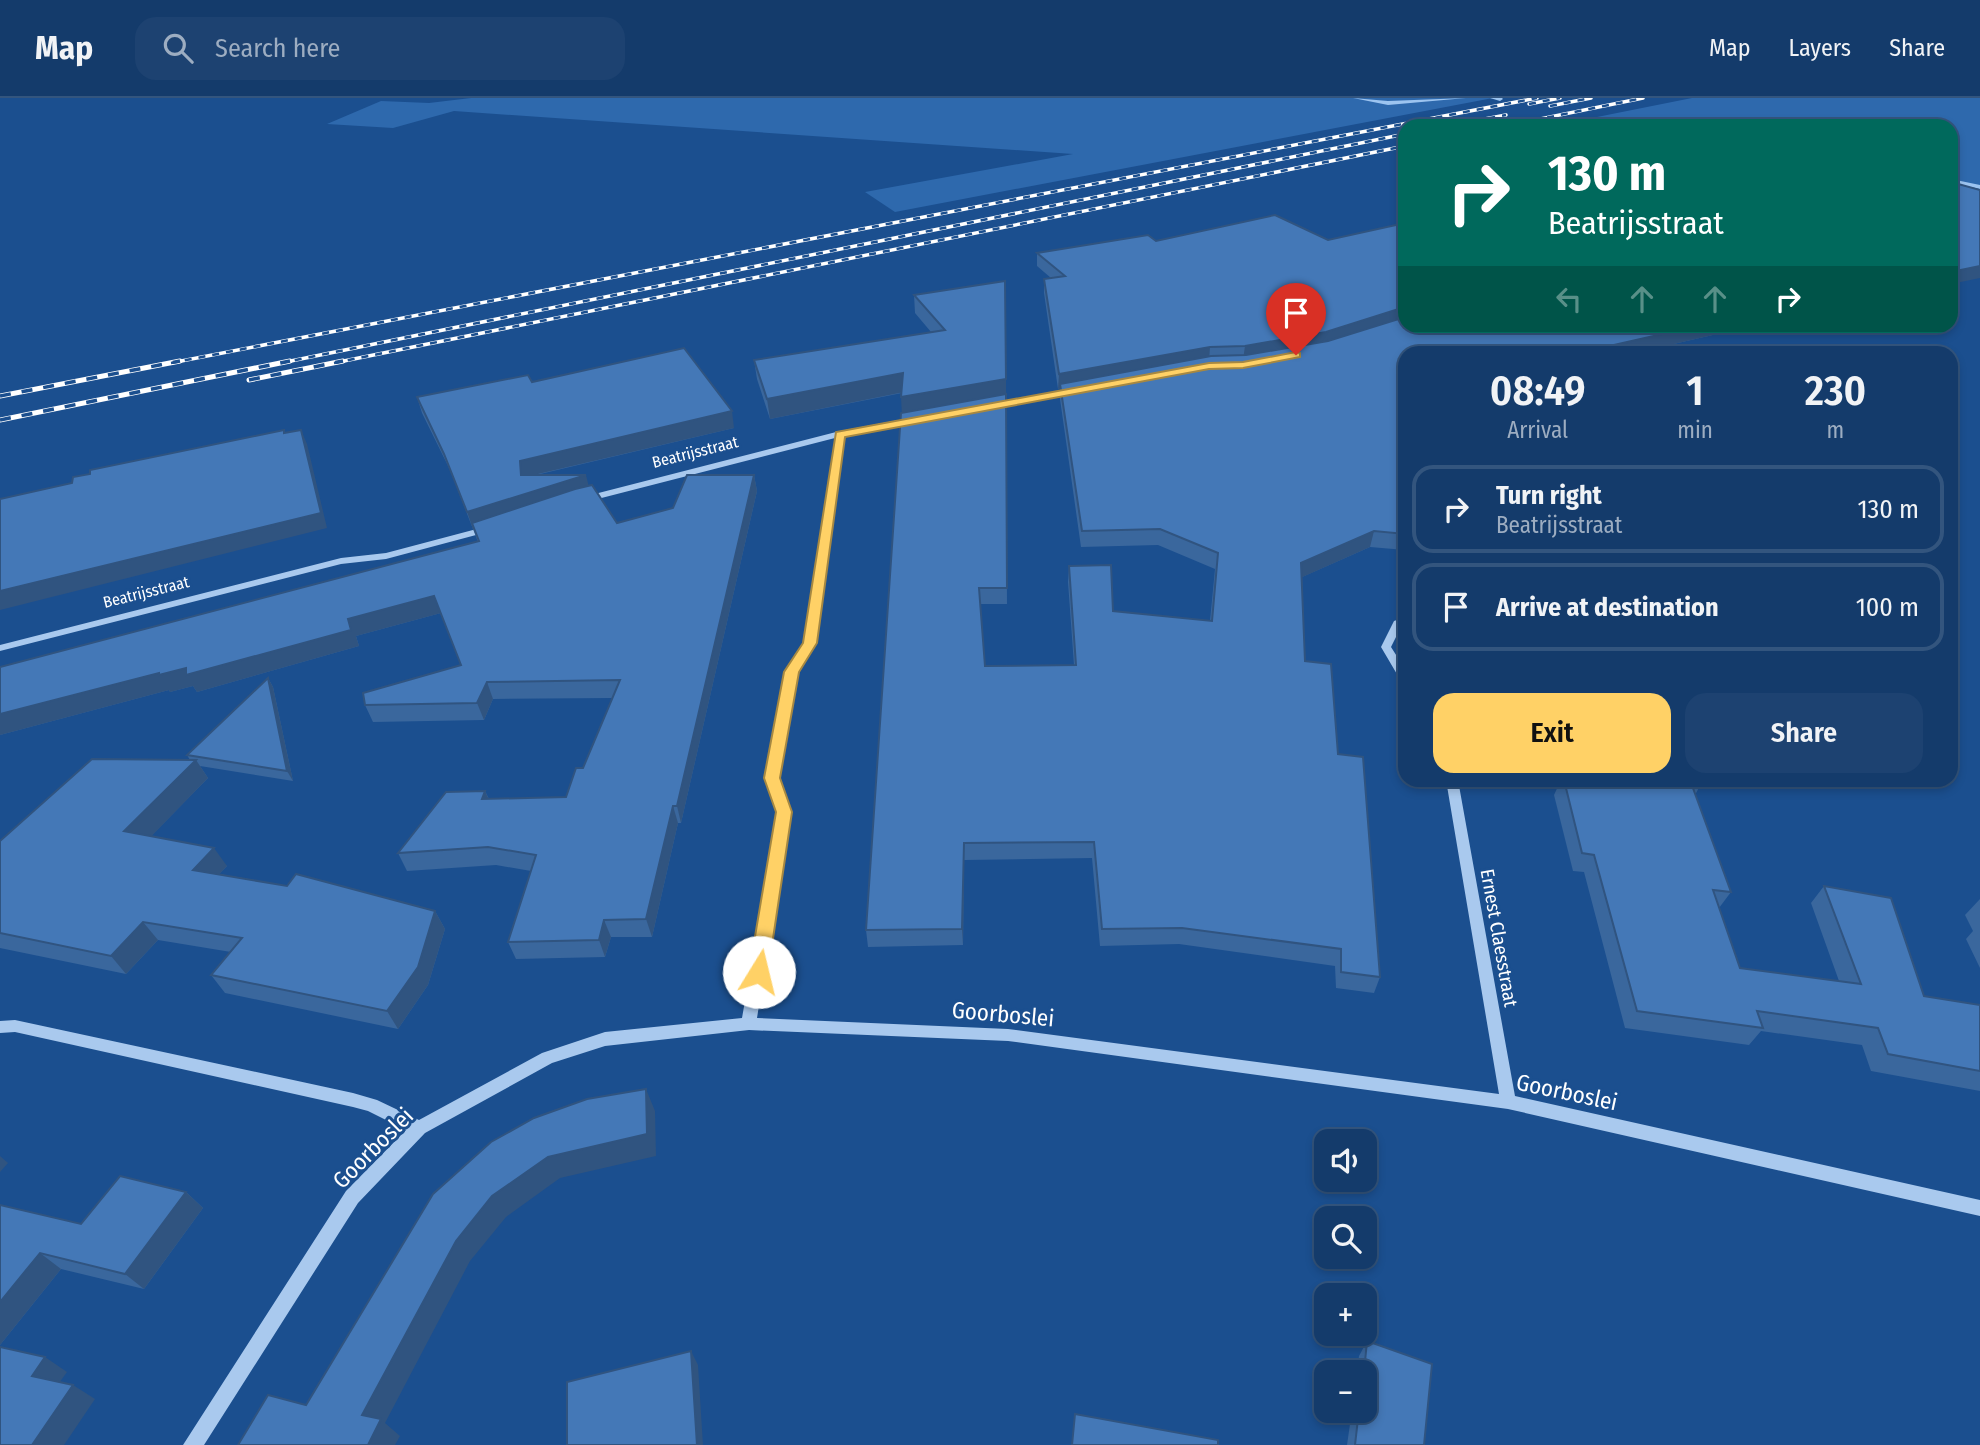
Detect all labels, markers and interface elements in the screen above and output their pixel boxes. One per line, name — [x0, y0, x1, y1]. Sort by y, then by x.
search box — [135, 17, 625, 80]
text: Map — [35, 28, 93, 68]
icon: search — [159, 29, 197, 67]
text: Search here — [215, 33, 340, 64]
text: Map — [1709, 34, 1751, 62]
text: Layers — [1789, 34, 1851, 62]
text: Share — [1889, 34, 1945, 62]
text: 130 m — [1548, 144, 1666, 203]
icon: right — [1433, 147, 1524, 238]
text: Beatrijsstraat — [1548, 204, 1724, 242]
icon: left — [1550, 280, 1588, 318]
icon: ahead — [1623, 280, 1661, 318]
icon: ahead — [1696, 280, 1734, 318]
icon: right — [1769, 280, 1807, 318]
pin — [1266, 283, 1326, 355]
icon: arrive — [1277, 294, 1315, 332]
text: 08:49 — [1490, 366, 1586, 416]
text: 1 — [1686, 366, 1704, 416]
text: 230 — [1805, 366, 1866, 416]
text: Arrival — [1507, 416, 1568, 444]
text: min — [1677, 416, 1713, 444]
text: m — [1827, 416, 1844, 444]
street label: Beatrijsstraat — [650, 432, 741, 472]
text: Turn right — [1496, 480, 1602, 511]
icon: right — [1437, 490, 1475, 528]
text: 130 m — [1857, 494, 1919, 525]
text: Beatrijsstraat — [1496, 511, 1622, 539]
street label: Beatrijsstraat — [101, 572, 192, 612]
icon: arrive — [1437, 588, 1475, 626]
text: Arrive at destination — [1496, 592, 1719, 623]
text: 100 m — [1856, 592, 1919, 623]
button: Exit — [1433, 693, 1671, 773]
button: Share — [1685, 693, 1923, 773]
street label: Ernest Claesstraat — [1476, 867, 1523, 1010]
position arrow — [722, 935, 796, 1009]
street label: Goorboslei — [951, 996, 1055, 1032]
street label: Goorboslei — [1514, 1068, 1620, 1116]
street label: Goorboslei — [327, 1102, 419, 1194]
map controls — [1314, 1129, 1377, 1423]
button: sound — [1314, 1129, 1377, 1192]
button: search — [1314, 1206, 1377, 1269]
button: + — [1314, 1283, 1377, 1346]
button: − — [1314, 1360, 1377, 1423]

